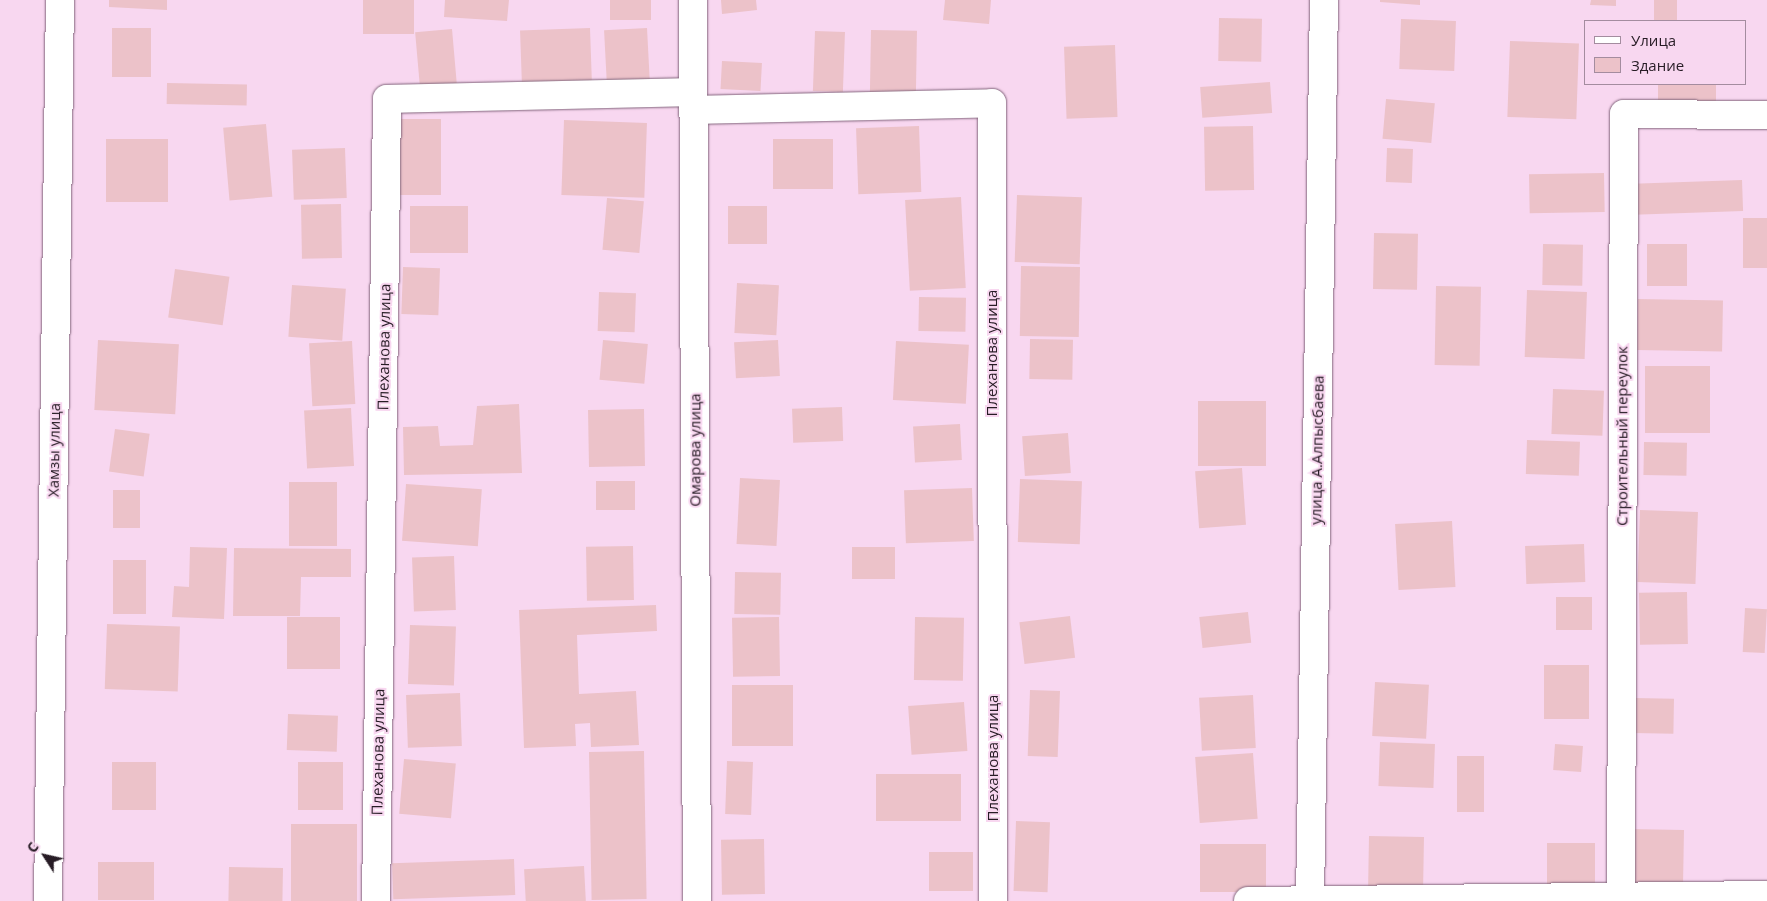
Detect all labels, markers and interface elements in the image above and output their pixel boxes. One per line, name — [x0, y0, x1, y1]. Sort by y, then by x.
legend — [1584, 20, 1747, 85]
text: Улица — [1631, 30, 1676, 50]
text: Здание — [1631, 55, 1684, 75]
street label: Плеханова улица — [374, 283, 394, 411]
street label: Плеханова улица — [983, 290, 1001, 416]
street label: Строительный переулок — [1613, 346, 1631, 526]
street label: улица А.Алпысбаева — [1307, 375, 1327, 525]
street label: Омарова улица — [686, 393, 704, 507]
street label: Хамзы улица — [44, 403, 64, 497]
street label: Плеханова улица — [368, 688, 388, 816]
street label: Плеханова улица — [984, 695, 1002, 821]
north arrow — [20, 831, 70, 881]
text: С — [22, 838, 43, 856]

